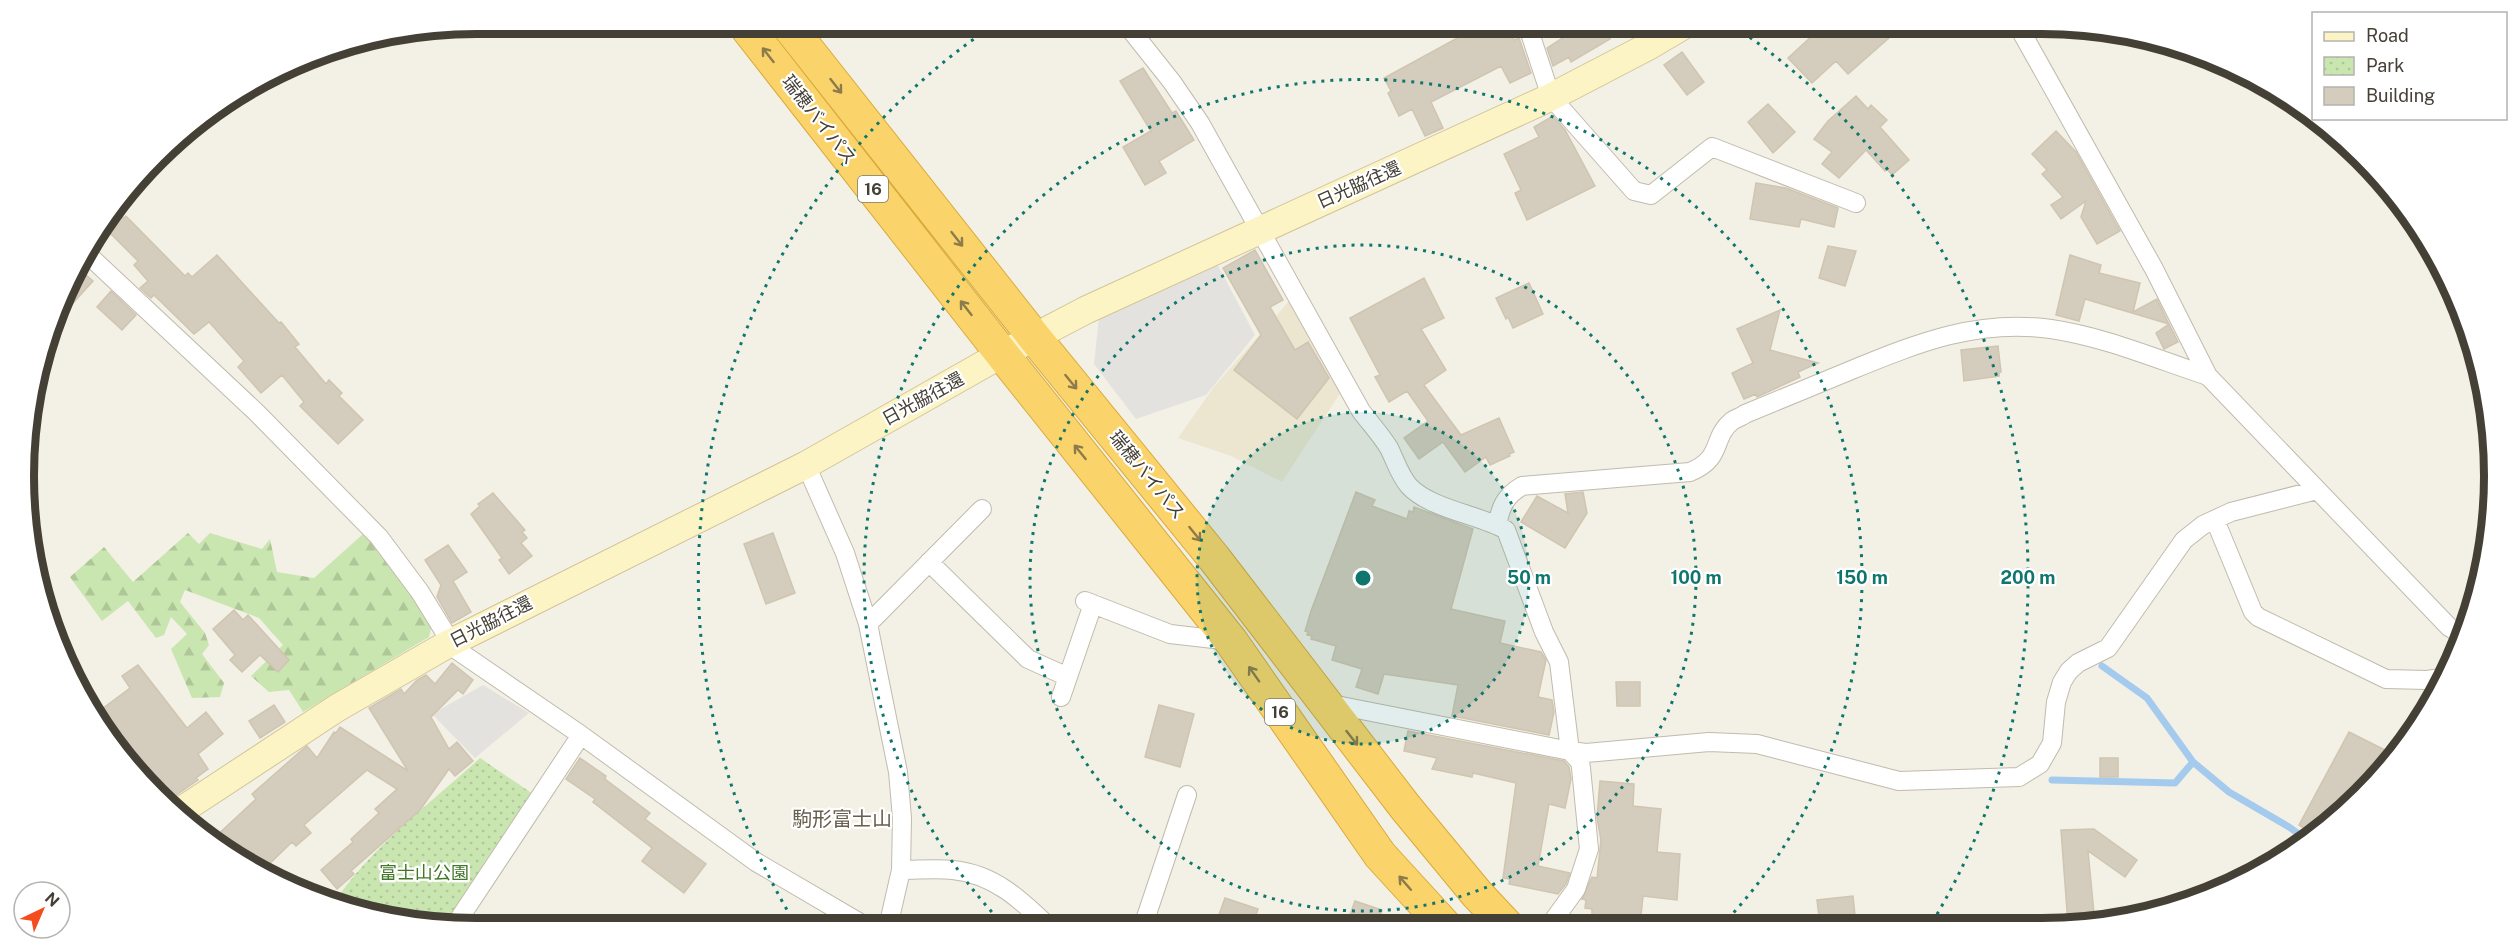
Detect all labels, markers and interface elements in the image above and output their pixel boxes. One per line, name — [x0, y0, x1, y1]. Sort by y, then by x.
legend — [2312, 12, 2507, 120]
text: Road — [2366, 25, 2409, 46]
one-way arrow — [762, 47, 775, 63]
text: Park — [2366, 55, 2404, 76]
street label: 瑞穂バイパス — [778, 71, 861, 169]
one-way arrow — [830, 78, 843, 94]
text: Building — [2366, 85, 2435, 106]
street label: 日光脇往還 — [1313, 157, 1404, 212]
road number: 16 — [858, 176, 888, 202]
one-way arrow — [951, 231, 964, 247]
one-way arrow — [960, 300, 973, 316]
street label: 日光脇往還 — [878, 368, 967, 430]
one-way arrow — [1065, 374, 1078, 390]
street label: 瑞穂バイパス — [1105, 426, 1189, 523]
one-way arrow — [1074, 444, 1087, 460]
one-way arrow — [1188, 526, 1201, 542]
text: 50 m — [1507, 567, 1551, 588]
text: 100 m — [1670, 567, 1722, 588]
text: 150 m — [1836, 567, 1888, 588]
text: 200 m — [2001, 567, 2055, 588]
centre of rings — [1353, 568, 1373, 588]
street label: 日光脇往還 — [446, 592, 536, 651]
one-way arrow — [1248, 666, 1260, 683]
road number: 16 — [1265, 699, 1295, 725]
one-way arrow — [1346, 730, 1358, 746]
district label: 駒形富士山 — [792, 807, 892, 831]
park label: 富士山公園 — [379, 862, 469, 883]
one-way arrow — [1398, 876, 1412, 891]
north arrow — [12, 880, 72, 940]
text: N — [41, 888, 63, 911]

